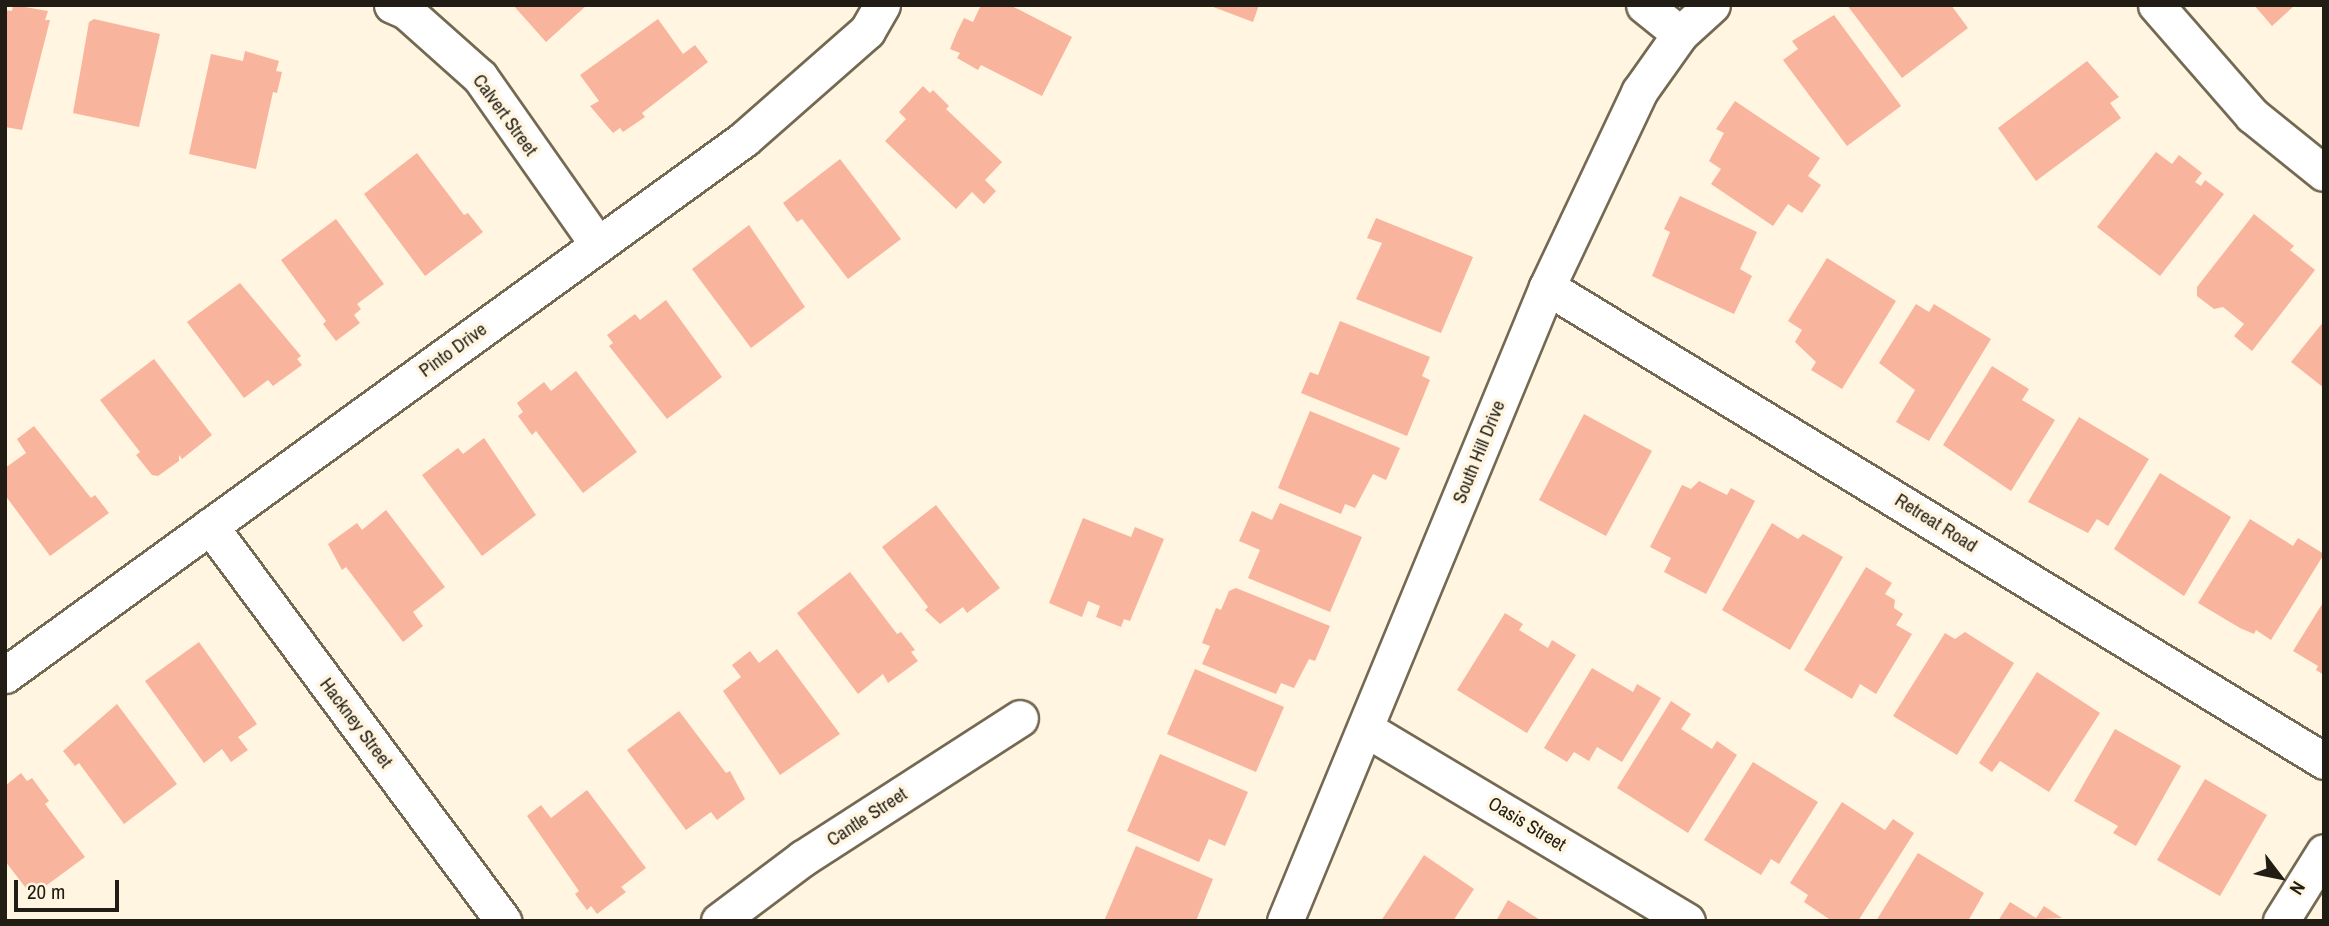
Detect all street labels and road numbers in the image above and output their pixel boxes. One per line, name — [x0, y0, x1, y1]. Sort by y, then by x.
street label: Calvert Street — [468, 70, 542, 160]
street label: Pinto Drive — [415, 318, 491, 382]
street label: South Hill Drive — [1448, 397, 1510, 507]
street label: Retreat Road — [1891, 489, 1981, 557]
street label: Hackney Street — [315, 674, 397, 772]
street label: Cantle Street — [823, 783, 911, 851]
street label: Oasis Street — [1484, 792, 1570, 856]

